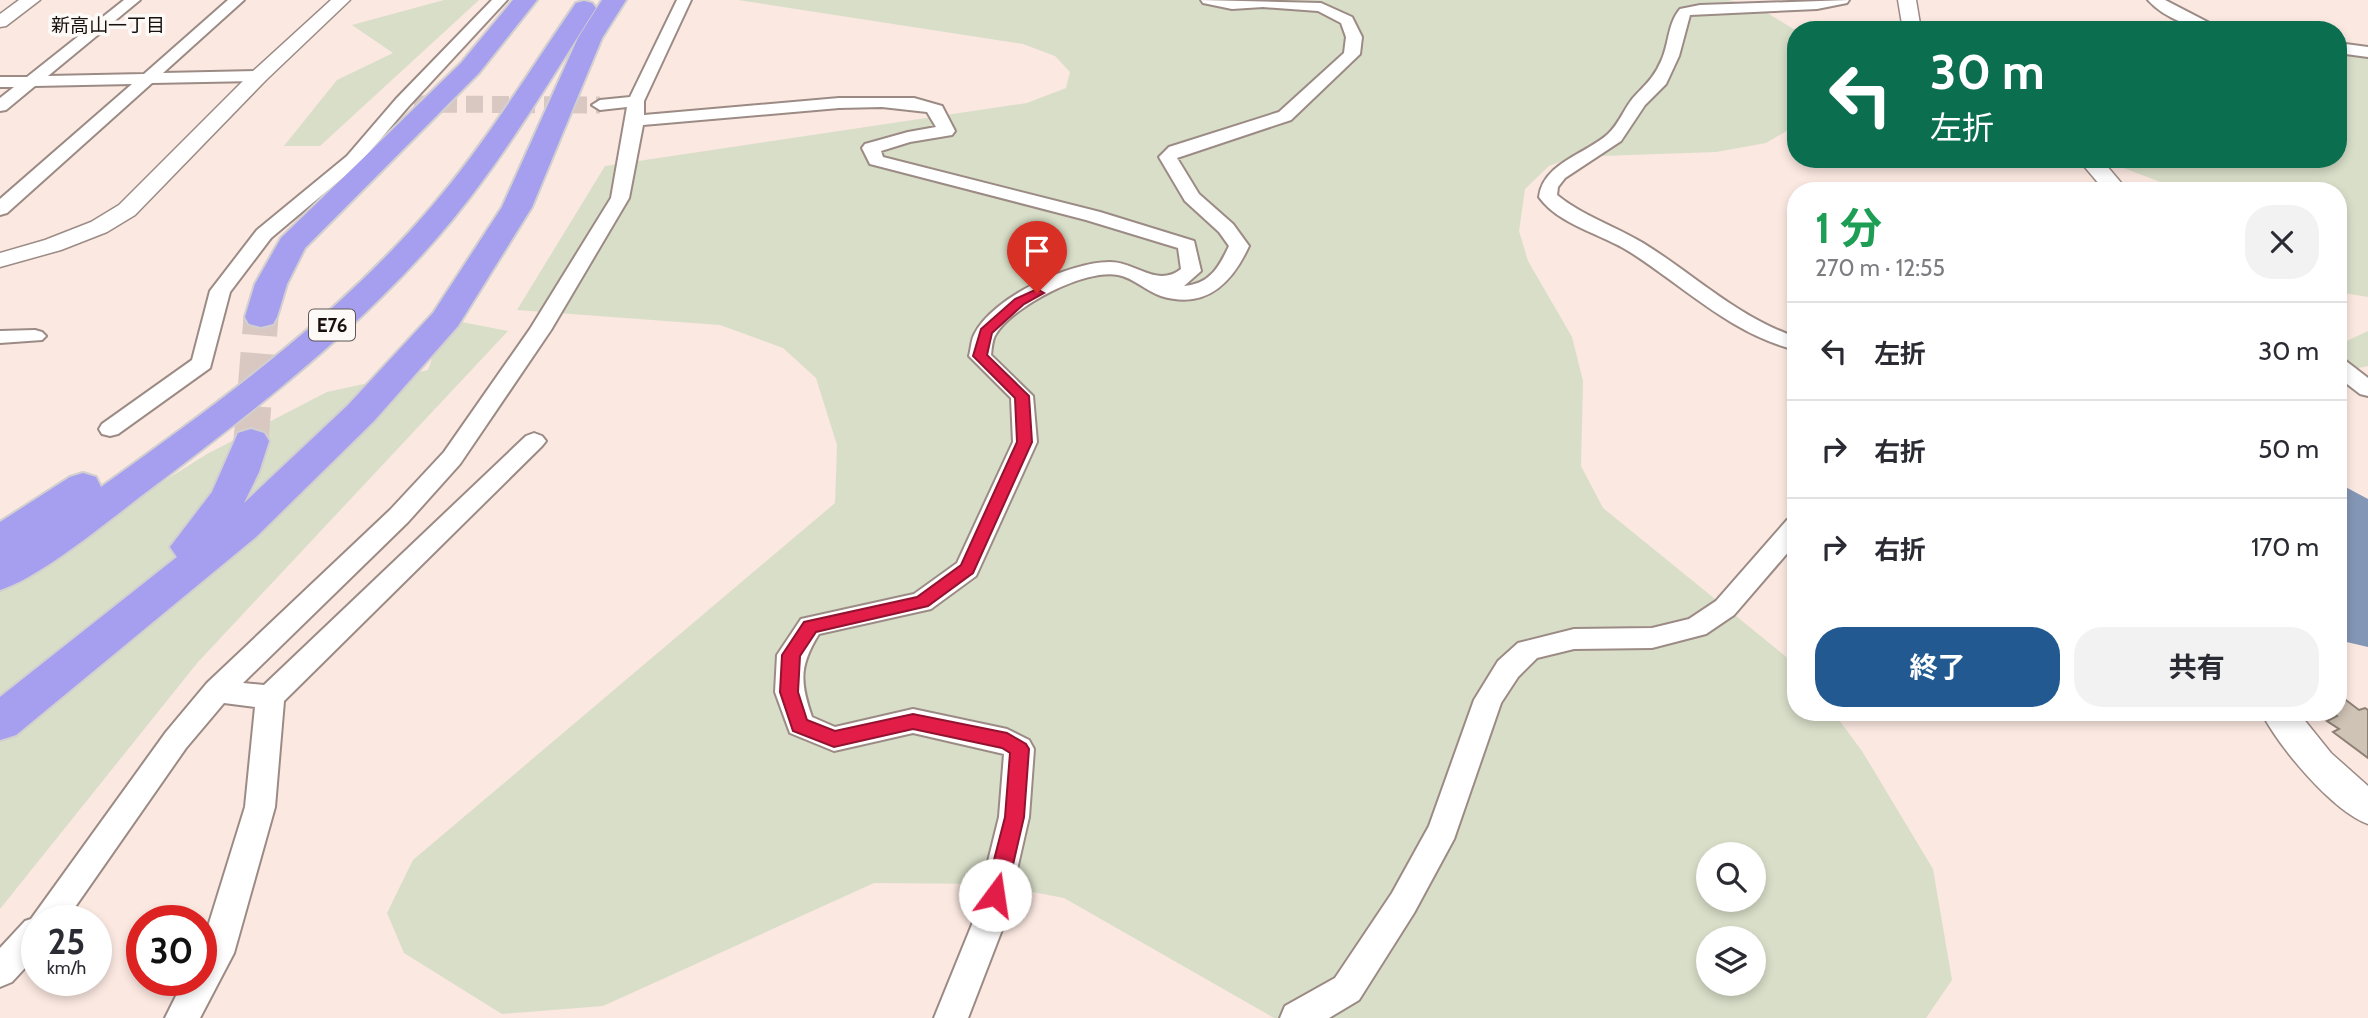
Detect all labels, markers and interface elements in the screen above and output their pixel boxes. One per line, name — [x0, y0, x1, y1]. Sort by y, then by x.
district label: 新高山一丁目 — [51, 14, 165, 37]
text: 30 m — [1930, 42, 2045, 101]
icon: left — [1815, 49, 1906, 140]
text: 左折 — [1930, 108, 1994, 147]
text: 1 分 — [1815, 202, 1882, 254]
button: close — [2245, 205, 2319, 279]
pin — [1007, 221, 1067, 293]
icon: arrive — [1018, 232, 1056, 270]
text: 270 m · 12:55 — [1815, 254, 1945, 282]
road number: E76 — [309, 310, 355, 340]
icon: left — [1815, 332, 1853, 370]
text: 30 m — [2258, 335, 2319, 367]
text: 左折 — [1874, 338, 1926, 370]
icon: right — [1815, 430, 1853, 468]
text: 50 m — [2258, 433, 2319, 465]
text: 右折 — [1874, 436, 1926, 468]
icon: right — [1815, 528, 1853, 566]
text: 170 m — [2251, 531, 2319, 563]
text: 右折 — [1874, 534, 1926, 566]
button: 終了 — [1815, 627, 2060, 707]
button: 共有 — [2074, 627, 2319, 707]
map controls — [1696, 842, 1766, 996]
button: search — [1696, 842, 1766, 912]
position arrow — [958, 858, 1032, 932]
speed limit sign: 30 — [126, 905, 217, 996]
text: 25 — [48, 920, 85, 963]
button: layers — [1696, 926, 1766, 996]
text: km/h — [47, 957, 86, 979]

